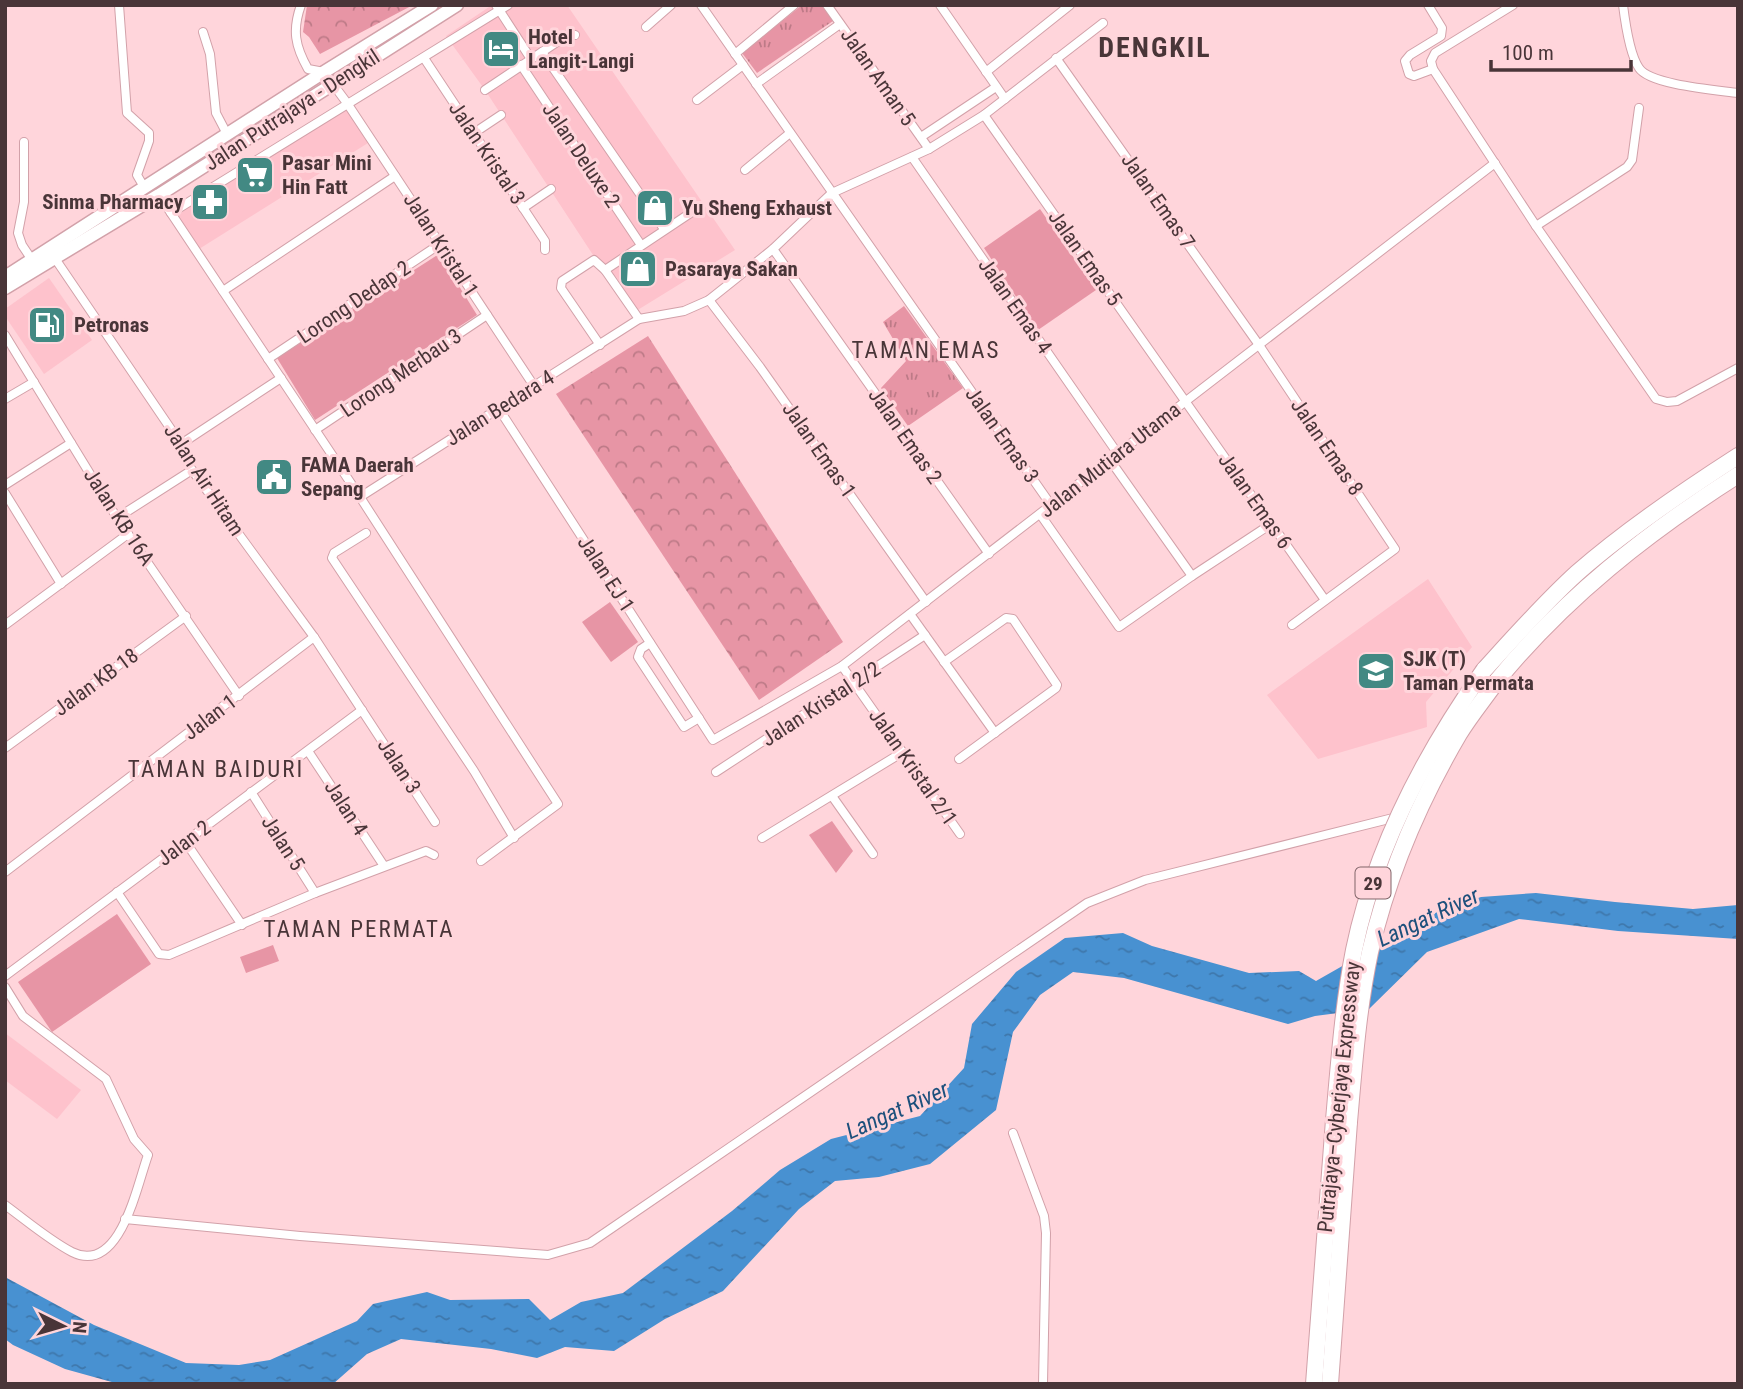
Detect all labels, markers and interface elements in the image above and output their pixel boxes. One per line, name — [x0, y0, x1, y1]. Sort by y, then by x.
street label: Jalan Aman 5 — [836, 24, 920, 130]
place label: Hotel Langit-Langi — [528, 25, 634, 73]
hotel icon: Hotel Langit-Langi — [480, 28, 522, 70]
scale bar — [1491, 28, 1631, 72]
district label: DENGKIL — [1098, 31, 1212, 64]
text: 100 m — [1502, 41, 1554, 65]
street label: Jalan Putrajaya - Dengkil — [200, 44, 384, 176]
street label: Jalan Kristal 3 — [444, 97, 530, 209]
street label: Jalan Deluxe 2 — [537, 98, 625, 212]
street label: Jalan Emas 7 — [1116, 149, 1200, 253]
place label: Pasar Mini Hin Fatt — [282, 151, 372, 199]
supermarket icon: Pasar Mini Hin Fatt — [234, 154, 276, 196]
pharmacy icon: Sinma Pharmacy — [189, 181, 231, 223]
shop icon: Yu Sheng Exhaust — [634, 187, 676, 229]
street label: Jalan Kristal 1 — [399, 189, 483, 301]
place label: Sinma Pharmacy — [42, 190, 184, 214]
place label: Yu Sheng Exhaust — [682, 196, 832, 220]
street label: Jalan Emas 5 — [1043, 206, 1127, 310]
shop icon: Pasaraya Sakan — [617, 248, 659, 290]
street label: Jalan Emas 4 — [973, 254, 1057, 358]
street label: Lorong Dedap 2 — [293, 256, 415, 348]
place label: Pasaraya Sakan — [665, 257, 798, 281]
fuel station icon: Petronas — [26, 304, 68, 346]
place label: Petronas — [74, 313, 149, 337]
street label: Lorong Merbau 3 — [336, 324, 466, 422]
district label: TAMAN EMAS — [852, 337, 1000, 364]
street label: Jalan Bedara 4 — [441, 365, 559, 451]
street label: Jalan Emas 3 — [960, 383, 1044, 487]
street label: Jalan Emas 2 — [863, 384, 947, 488]
street label: Jalan Emas 8 — [1286, 394, 1368, 500]
street label: Jalan Emas 1 — [777, 398, 861, 502]
street label: Jalan Mutiara Utama — [1035, 398, 1185, 522]
street label: Jalan Air Hitam — [159, 420, 249, 540]
street label: Jalan Emas 6 — [1213, 449, 1297, 553]
place label: FAMA Daerah Sepang — [301, 453, 414, 501]
public building icon: FAMA Daerah Sepang — [253, 456, 295, 498]
street label: Jalan KB 16A — [79, 464, 159, 570]
street label: Jalan EJ 1 — [573, 531, 639, 617]
street label: Jalan KB 18 — [49, 643, 143, 721]
place label: SJK (T) Taman Permata — [1403, 647, 1534, 695]
school or university icon: SJK (T) Taman Permata — [1355, 650, 1397, 692]
street label: Jalan Kristal 2/2 — [757, 657, 885, 751]
street label: Jalan 1 — [179, 689, 241, 745]
street label: Jalan Kristal 2/1 — [864, 704, 962, 830]
street label: Jalan 3 — [372, 734, 426, 798]
district label: TAMAN BAIDURI — [128, 756, 304, 783]
street label: Jalan 4 — [319, 776, 373, 840]
street label: Jalan 5 — [256, 811, 310, 875]
street label: Jalan 2 — [153, 815, 215, 871]
road number: 29 — [1356, 868, 1390, 898]
water label: Langat River — [1373, 882, 1485, 953]
district label: TAMAN PERMATA — [264, 916, 454, 943]
street label: Putrajaya–Cyberjaya Expressway — [1313, 960, 1365, 1234]
water label: Langat River — [842, 1075, 954, 1145]
north arrow — [28, 1291, 98, 1361]
text: N — [67, 1321, 91, 1334]

